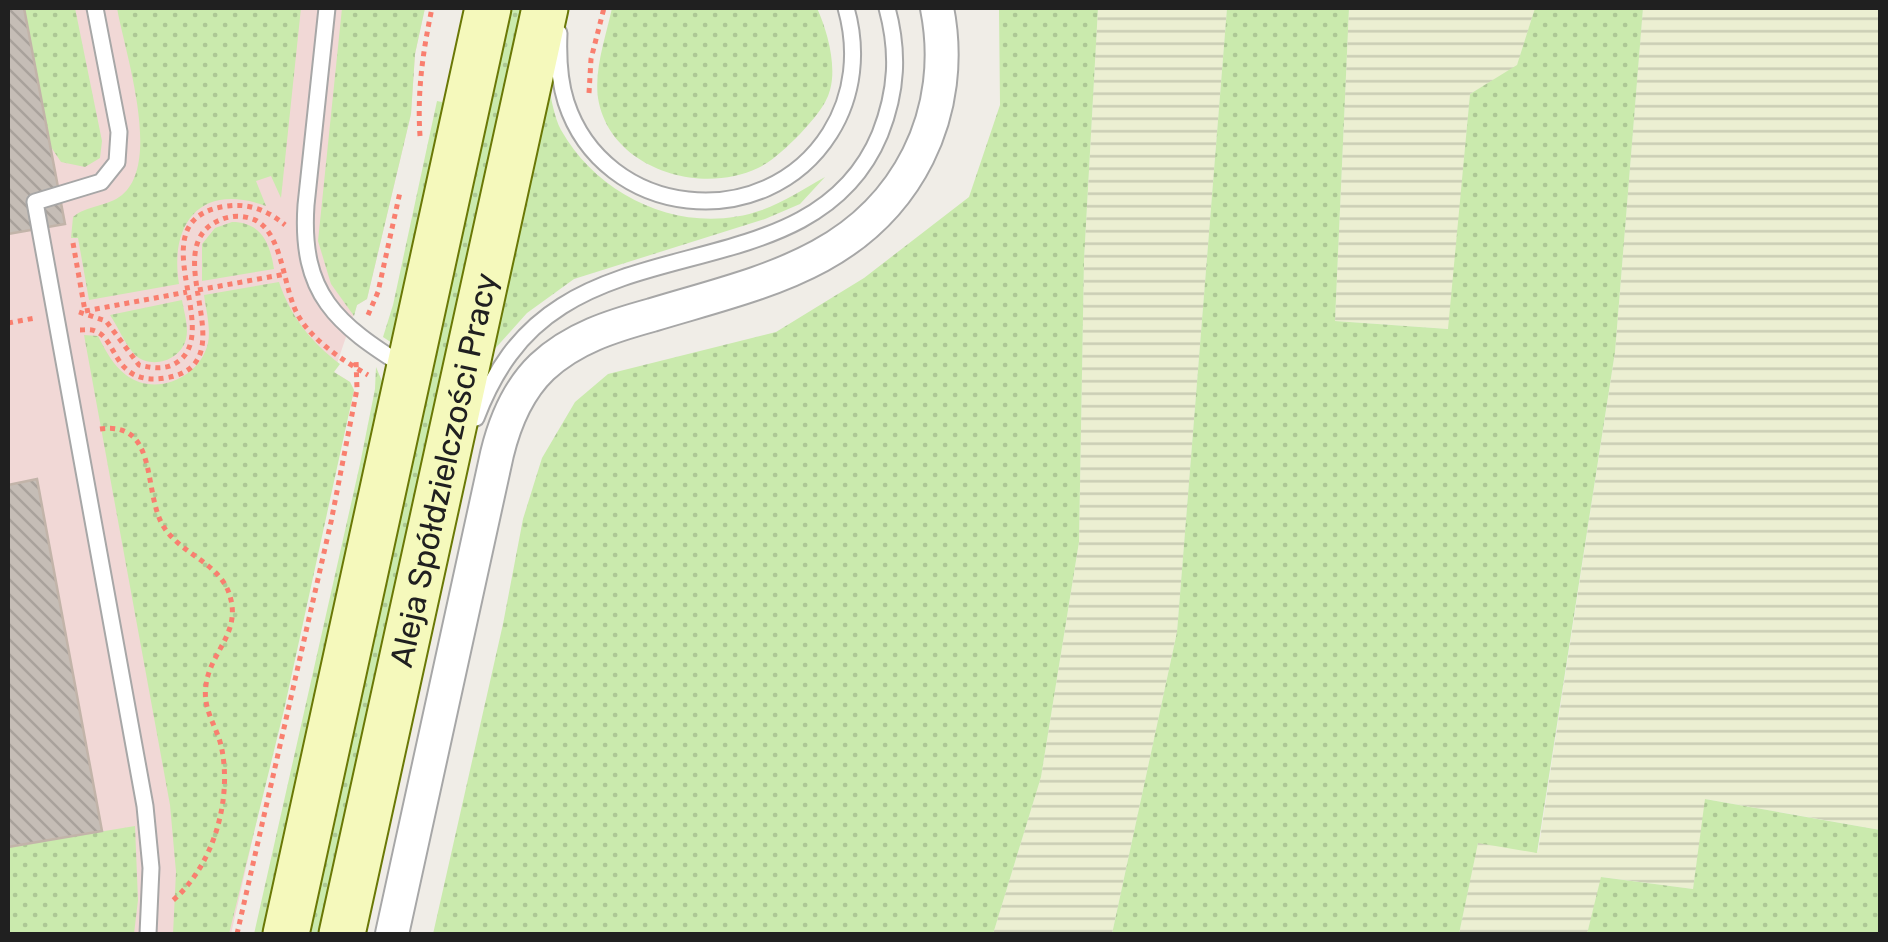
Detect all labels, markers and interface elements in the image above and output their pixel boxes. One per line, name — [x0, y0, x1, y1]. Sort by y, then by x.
street label: Aleja Spółdzielczości Pracy — [382, 269, 505, 671]

